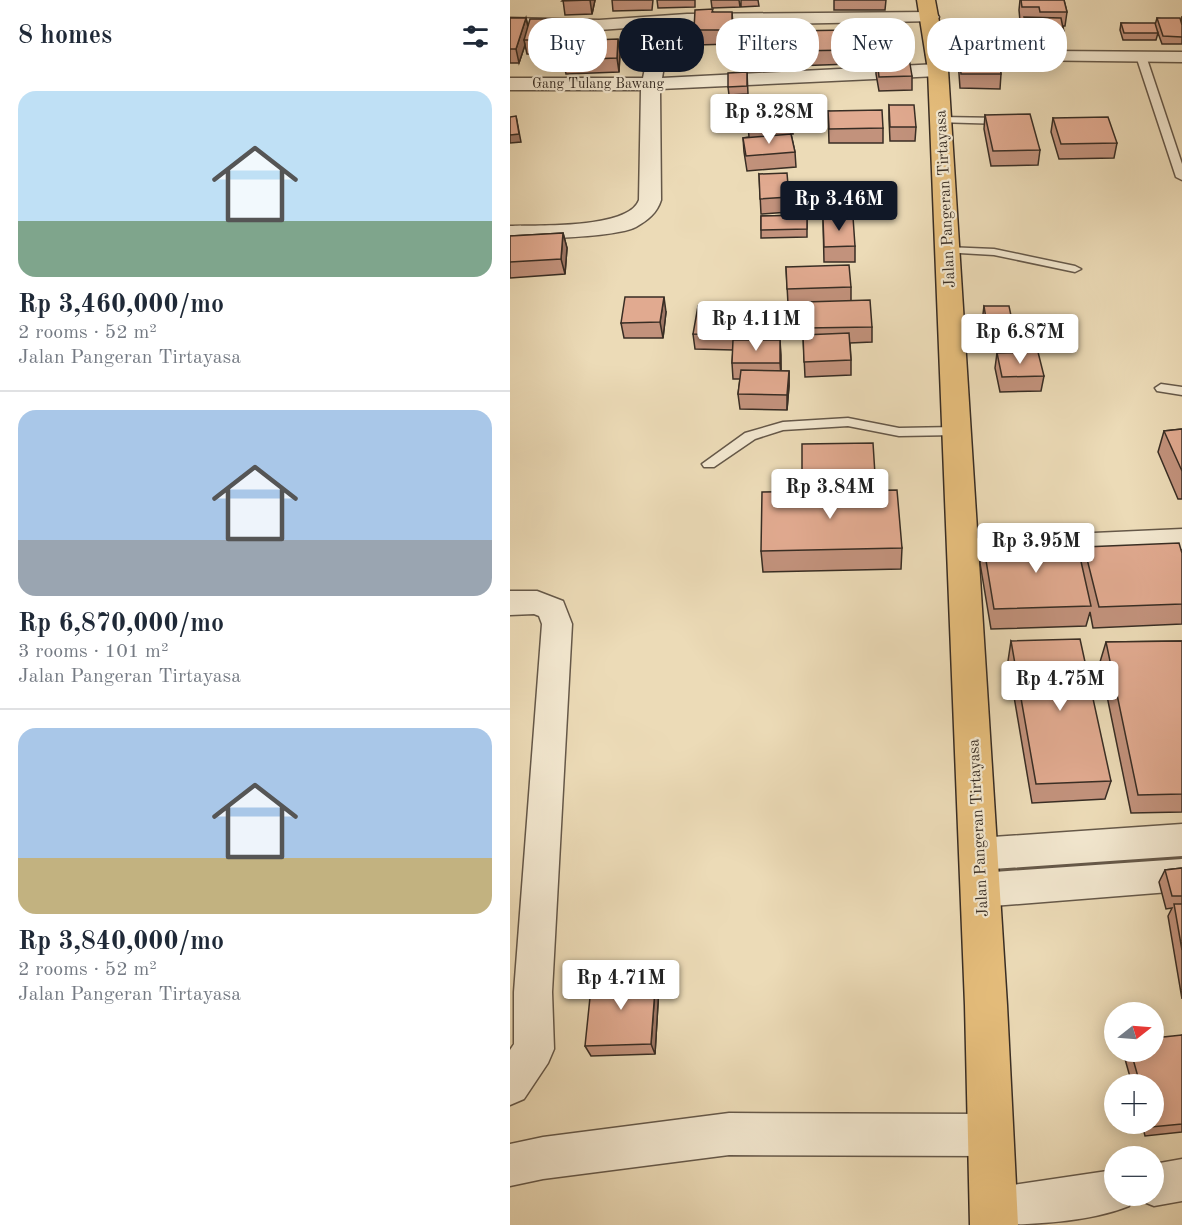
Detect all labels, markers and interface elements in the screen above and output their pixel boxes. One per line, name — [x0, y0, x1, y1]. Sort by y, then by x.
chip: Buy — [528, 18, 607, 72]
chip: Rent — [619, 18, 704, 72]
chip: Filters — [716, 18, 819, 72]
chip: New — [831, 18, 915, 72]
chip: Apartment — [927, 18, 1067, 72]
icon: filters — [459, 20, 492, 53]
text: 8 homes — [18, 23, 112, 49]
street label: Gang Tulang Bawang — [532, 77, 664, 91]
pin: Rp 3.28M — [707, 94, 831, 145]
text: Rp 3.28M — [724, 103, 814, 123]
street label: Jalan Pangeran Tirtayasa — [933, 109, 959, 288]
icon: home — [201, 130, 309, 238]
pin: Rp 3.46M — [777, 181, 901, 232]
text: Rp 3.46M — [794, 190, 884, 210]
text: Rp 3,460,000/mo — [18, 292, 224, 318]
pin: Rp 4.11M — [694, 301, 818, 352]
text: Rp 4.11M — [711, 310, 801, 330]
pin: Rp 6.87M — [958, 314, 1082, 365]
text: 2 rooms · 52 m² — [18, 323, 157, 343]
text: Rp 6.87M — [975, 323, 1065, 343]
text: Jalan Pangeran Tirtayasa — [18, 348, 241, 368]
icon: home — [201, 449, 309, 557]
pin: Rp 3.84M — [768, 469, 892, 520]
text: Rp 3.84M — [785, 478, 875, 498]
pin: Rp 3.95M — [974, 523, 1098, 574]
text: Rp 3.95M — [991, 532, 1081, 552]
text: Rp 6,870,000/mo — [18, 611, 224, 637]
text: 3 rooms · 101 m² — [18, 642, 168, 662]
pin: Rp 4.75M — [998, 661, 1122, 712]
text: Jalan Pangeran Tirtayasa — [18, 667, 241, 687]
text: Rp 4.75M — [1015, 670, 1105, 690]
street label: Jalan Pangeran Tirtayasa — [966, 738, 992, 917]
icon: home — [201, 767, 309, 875]
text: Rp 3,840,000/mo — [18, 929, 224, 955]
text: 2 rooms · 52 m² — [18, 960, 157, 980]
pin: Rp 4.71M — [559, 960, 683, 1011]
text: Rp 4.71M — [576, 969, 666, 989]
text: Jalan Pangeran Tirtayasa — [18, 985, 241, 1005]
north arrow — [1104, 1002, 1164, 1062]
map controls — [1104, 1002, 1164, 1206]
button: + — [1104, 1074, 1164, 1134]
button: − — [1104, 1146, 1164, 1206]

